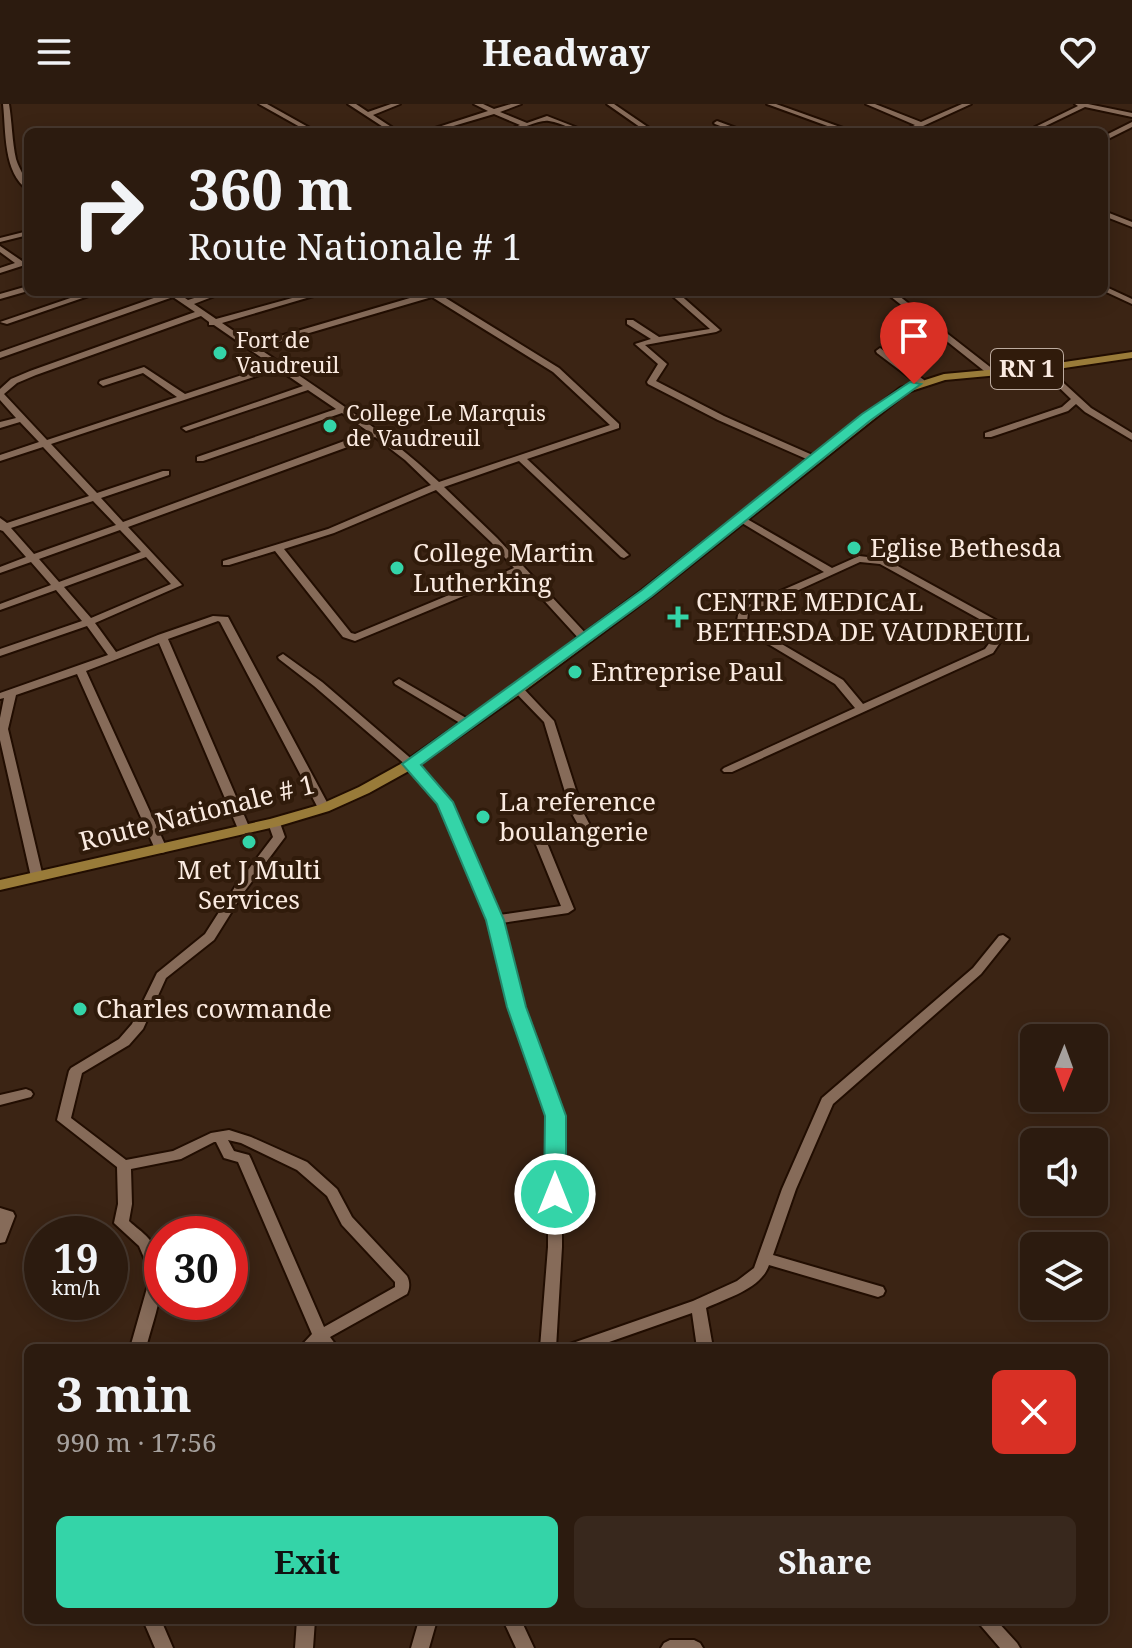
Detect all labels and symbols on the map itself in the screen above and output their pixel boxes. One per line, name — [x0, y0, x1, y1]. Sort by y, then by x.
pin — [880, 302, 948, 384]
place label: Fort de Vaudreuil — [236, 324, 340, 379]
marker: Fort de Vaudreuil — [211, 344, 229, 362]
road number: RN 1 — [991, 349, 1063, 389]
place label: College Le Marquis de Vaudreuil — [346, 397, 546, 452]
marker: College Le Marquis de Vaudreuil — [321, 417, 339, 435]
place label: Eglise Bethesda — [870, 529, 1062, 565]
place label: College Martin Lutherking — [413, 534, 594, 600]
marker: Eglise Bethesda — [845, 539, 863, 557]
marker: College Martin Lutherking — [388, 559, 406, 577]
place label: CENTRE MEDICAL BETHESDA DE VAUDREUIL — [696, 583, 1030, 649]
marker: CENTRE MEDICAL BETHESDA DE VAUDREUIL — [667, 606, 689, 628]
place label: Entreprise Paul — [591, 653, 783, 689]
marker: Entreprise Paul — [566, 663, 584, 681]
street label: Route Nationale # 1 — [75, 765, 318, 859]
place label: La reference boulangerie — [499, 783, 656, 849]
marker: La reference boulangerie — [474, 808, 492, 826]
marker: M et J Multi Services — [240, 833, 258, 851]
place label: M et J Multi Services — [177, 851, 321, 917]
place label: Charles cowmande — [96, 990, 332, 1026]
marker: Charles cowmande — [71, 1000, 89, 1018]
north arrow — [1020, 1024, 1108, 1112]
position arrow — [513, 1152, 597, 1236]
speed limit sign: 30 — [144, 1216, 248, 1320]

